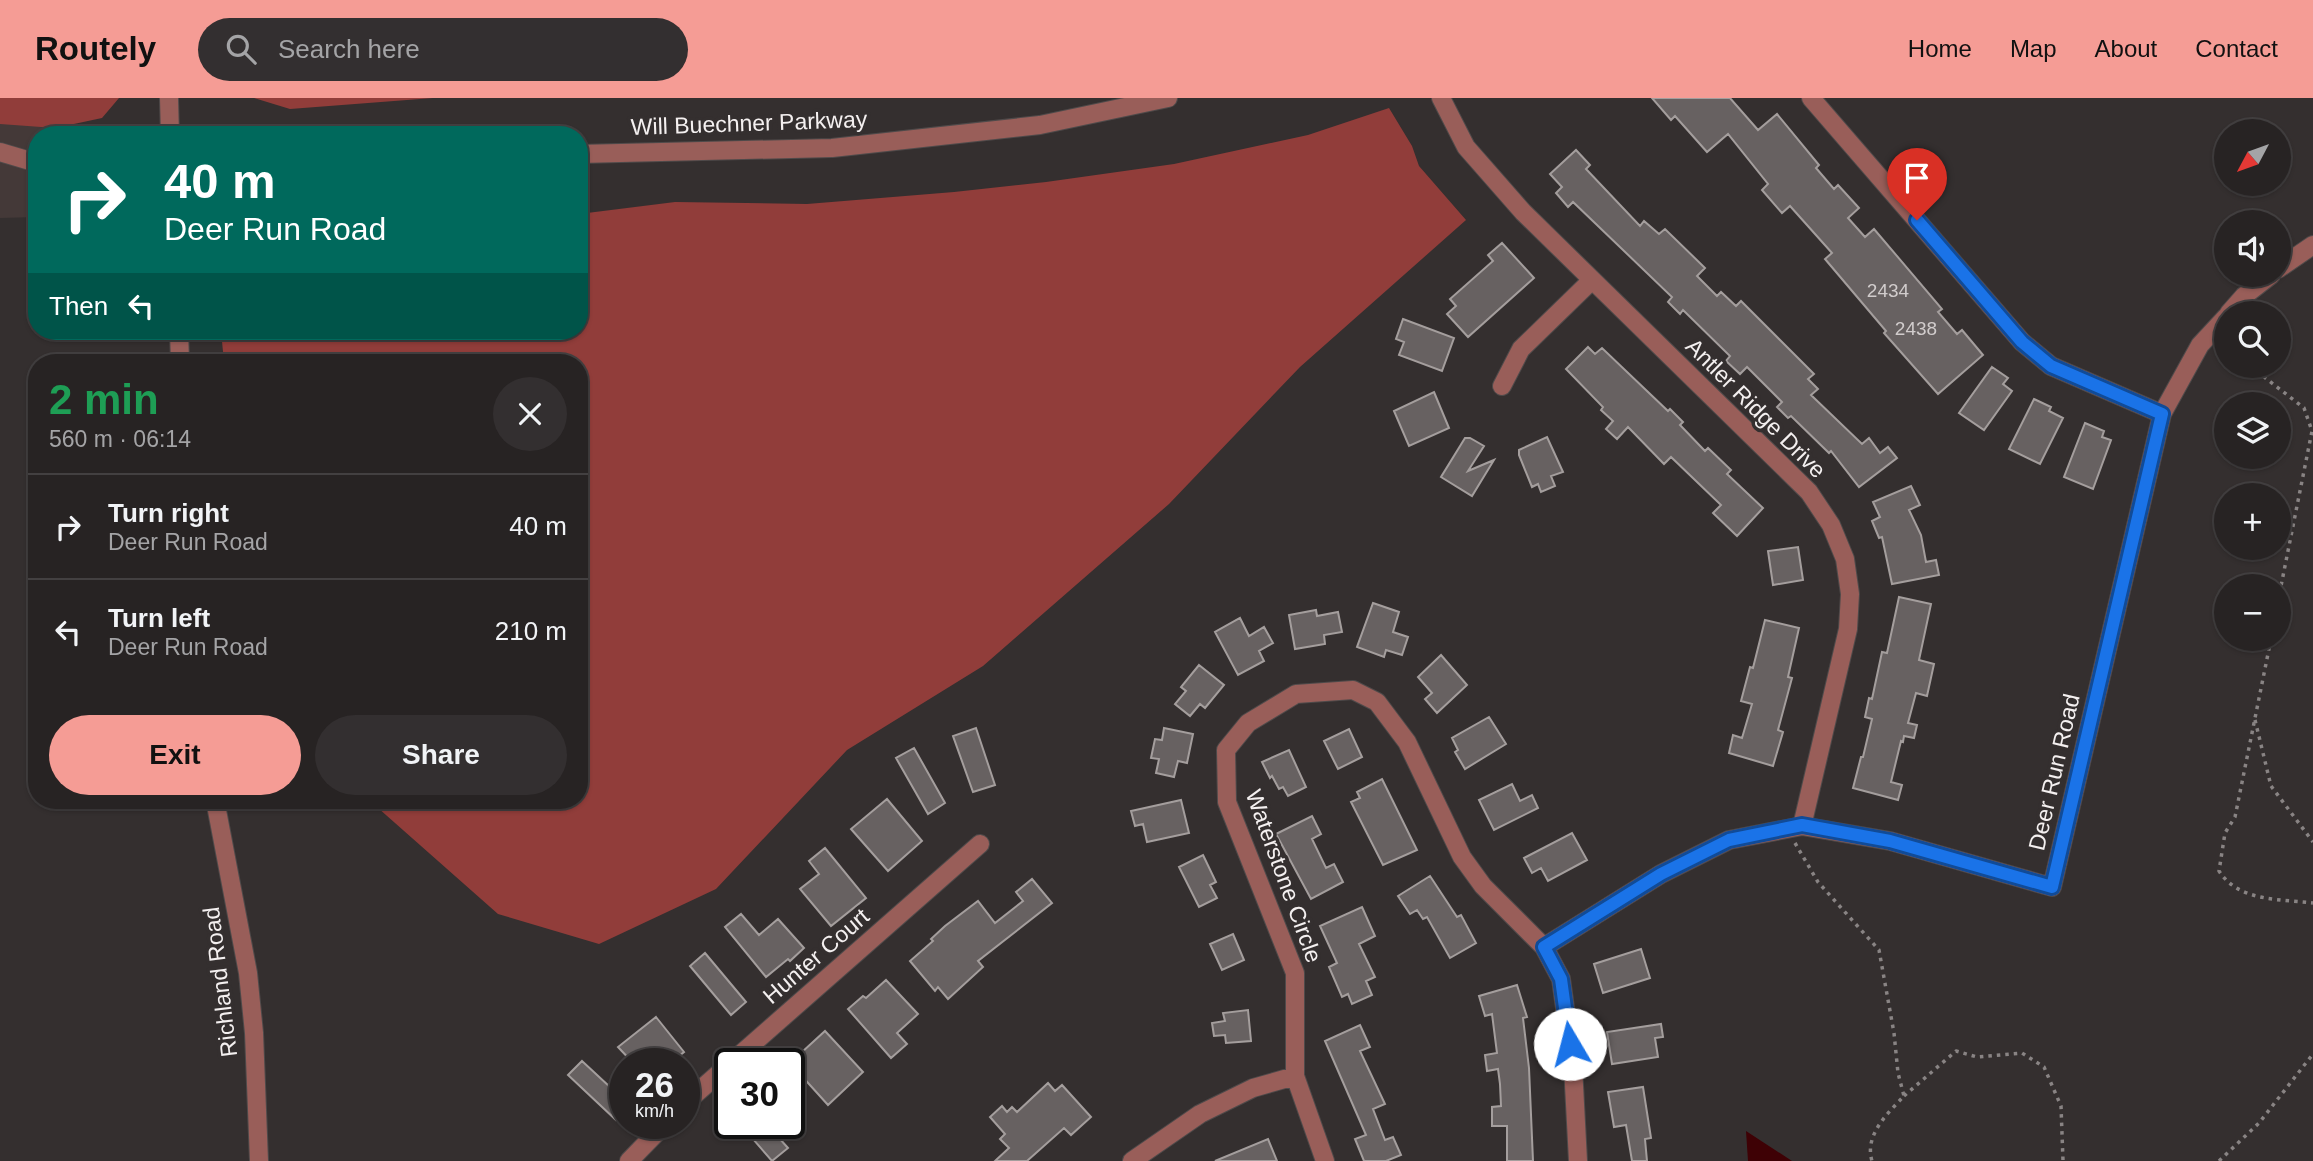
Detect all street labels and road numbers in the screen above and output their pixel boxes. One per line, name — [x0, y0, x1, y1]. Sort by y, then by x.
street label: Will Buechner Parkway — [630, 106, 868, 140]
street label: Antler Ridge Drive — [1681, 333, 1831, 483]
street label: Deer Run Road — [2023, 691, 2085, 853]
street label: Waterstone Circle — [1241, 786, 1327, 966]
street label: Hunter Court — [758, 903, 875, 1009]
street label: Richland Road — [198, 906, 242, 1058]

